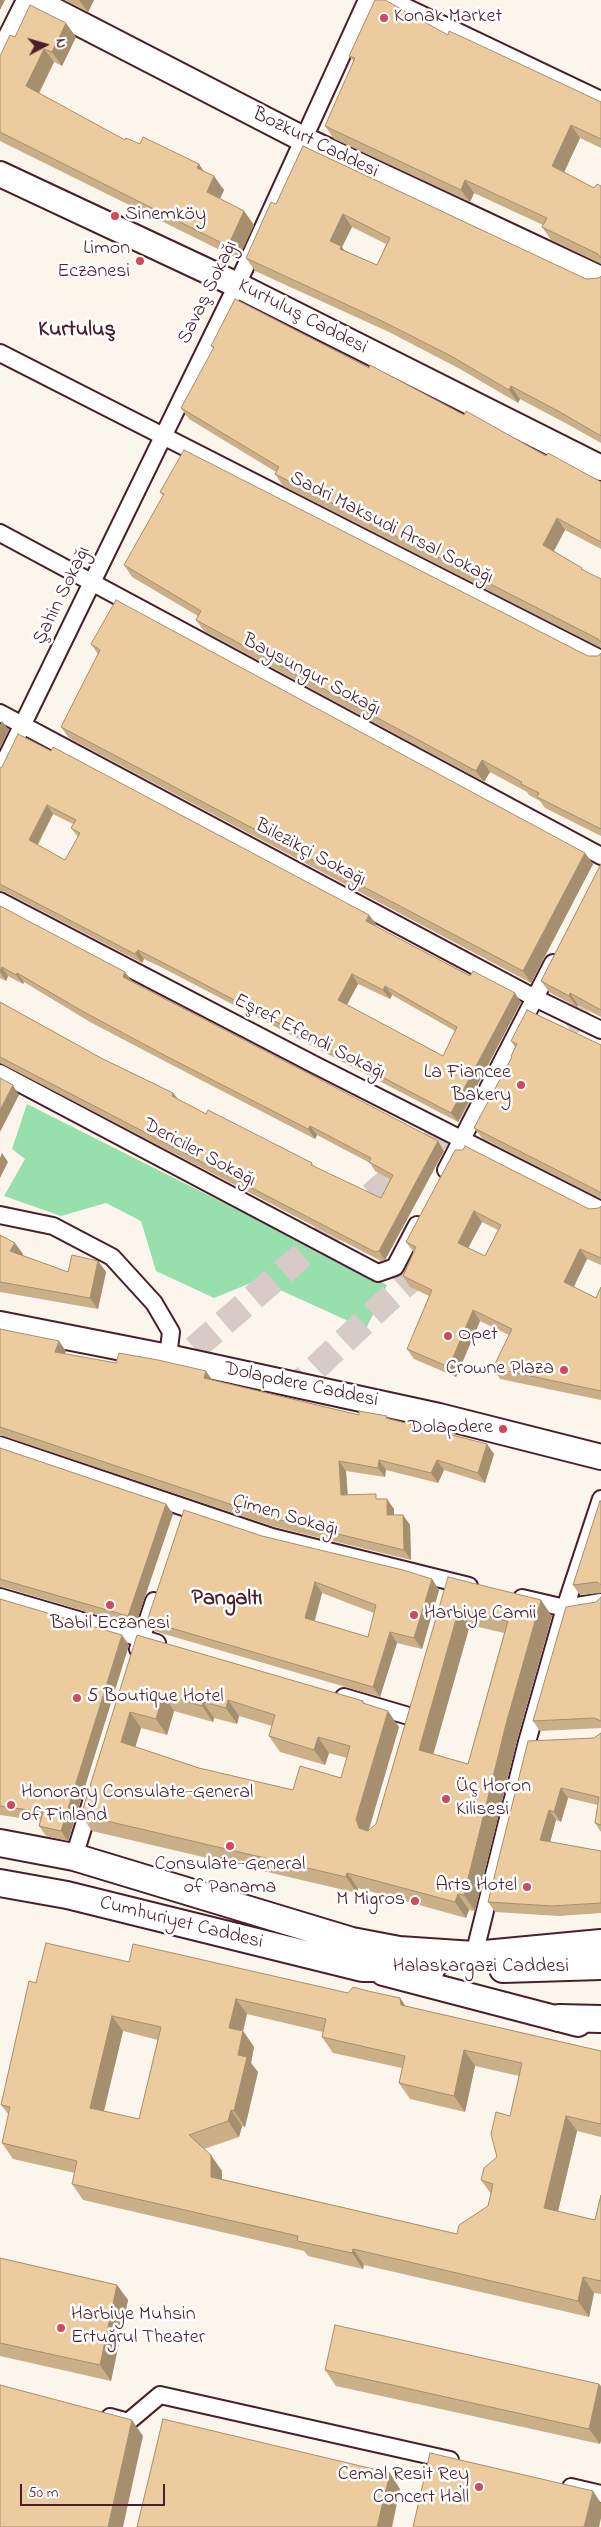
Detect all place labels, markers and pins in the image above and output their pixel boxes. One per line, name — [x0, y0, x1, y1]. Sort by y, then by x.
place label: Konak Market — [394, 6, 502, 30]
marker: Konak Market — [378, 12, 390, 24]
place label: Sinemköy — [125, 204, 206, 228]
marker: Sinemköy — [109, 210, 121, 222]
place label: Limon Eczanesi — [57, 238, 130, 285]
marker: Limon Eczanesi — [134, 255, 146, 267]
place label: La Fiancee Bakery — [424, 1062, 511, 1109]
marker: La Fiancee Bakery — [515, 1079, 527, 1091]
place label: Opet — [458, 1324, 498, 1348]
marker: Opet — [442, 1330, 454, 1342]
place label: Crowne Plaza — [446, 1358, 554, 1382]
marker: Crowne Plaza — [558, 1364, 570, 1376]
place label: Dolapdere — [408, 1417, 493, 1441]
marker: Dolapdere — [497, 1423, 509, 1435]
marker: Babil Eczanesi — [104, 1599, 116, 1611]
place label: Harbiye Camii — [424, 1603, 536, 1627]
marker: Harbiye Camii — [408, 1609, 420, 1621]
place label: Babil Eczanesi — [50, 1613, 170, 1637]
place label: 5 Boutique Hotel — [87, 1686, 224, 1710]
marker: 5 Boutique Hotel — [71, 1692, 83, 1704]
place label: Üç Horon Kilisesi — [456, 1776, 531, 1823]
place label: Honorary Consulate-General of Finland — [21, 1782, 253, 1829]
marker: Üç Horon Kilisesi — [440, 1793, 452, 1805]
marker: Honorary Consulate-General of Finland — [5, 1799, 17, 1811]
marker: Consulate-General of Panama — [224, 1840, 236, 1852]
place label: Consulate-General of Panama — [155, 1854, 305, 1901]
place label: Arts Hotel — [436, 1875, 517, 1899]
marker: Arts Hotel — [521, 1881, 533, 1893]
place label: M Migros — [336, 1889, 405, 1913]
marker: M Migros — [409, 1895, 421, 1907]
place label: Harbiye Muhsin Ertuğrul Theater — [71, 2304, 205, 2351]
marker: Harbiye Muhsin Ertuğrul Theater — [55, 2322, 67, 2334]
place label: Cemal Resit Rey Concert Hall — [338, 2464, 469, 2511]
marker: Cemal Resit Rey Concert Hall — [473, 2481, 485, 2493]

